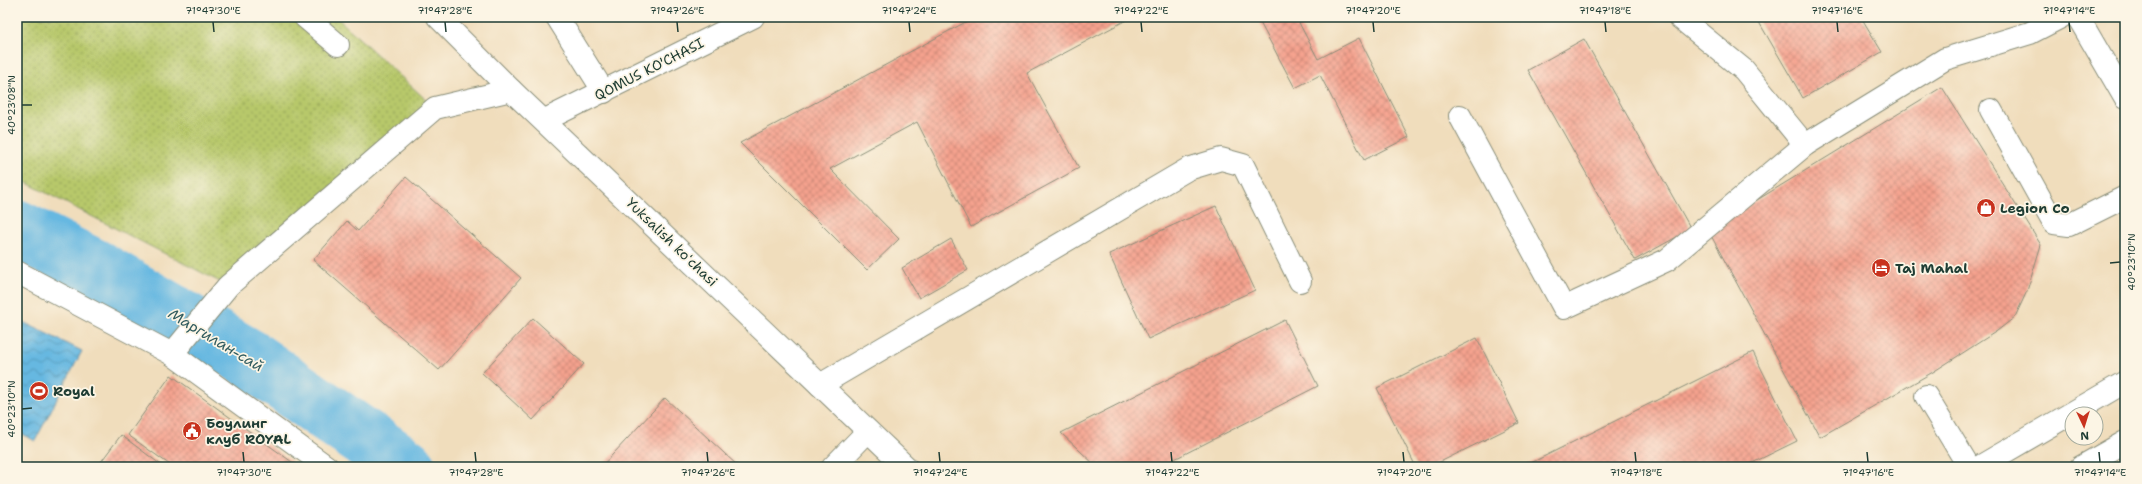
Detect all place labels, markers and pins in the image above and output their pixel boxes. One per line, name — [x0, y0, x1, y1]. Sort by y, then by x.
shop icon: Legion Co — [1975, 197, 1997, 219]
place label: Legion Co — [2000, 199, 2070, 217]
hotel icon: Taj Mahal — [1870, 257, 1892, 279]
place label: Taj Mahal — [1895, 259, 1968, 277]
sports icon: Royal — [28, 380, 50, 402]
place label: Royal — [53, 382, 95, 400]
place label: Боулинг клуб ROYAL — [206, 414, 291, 448]
public building icon: Боулинг клуб ROYAL — [181, 420, 203, 442]

